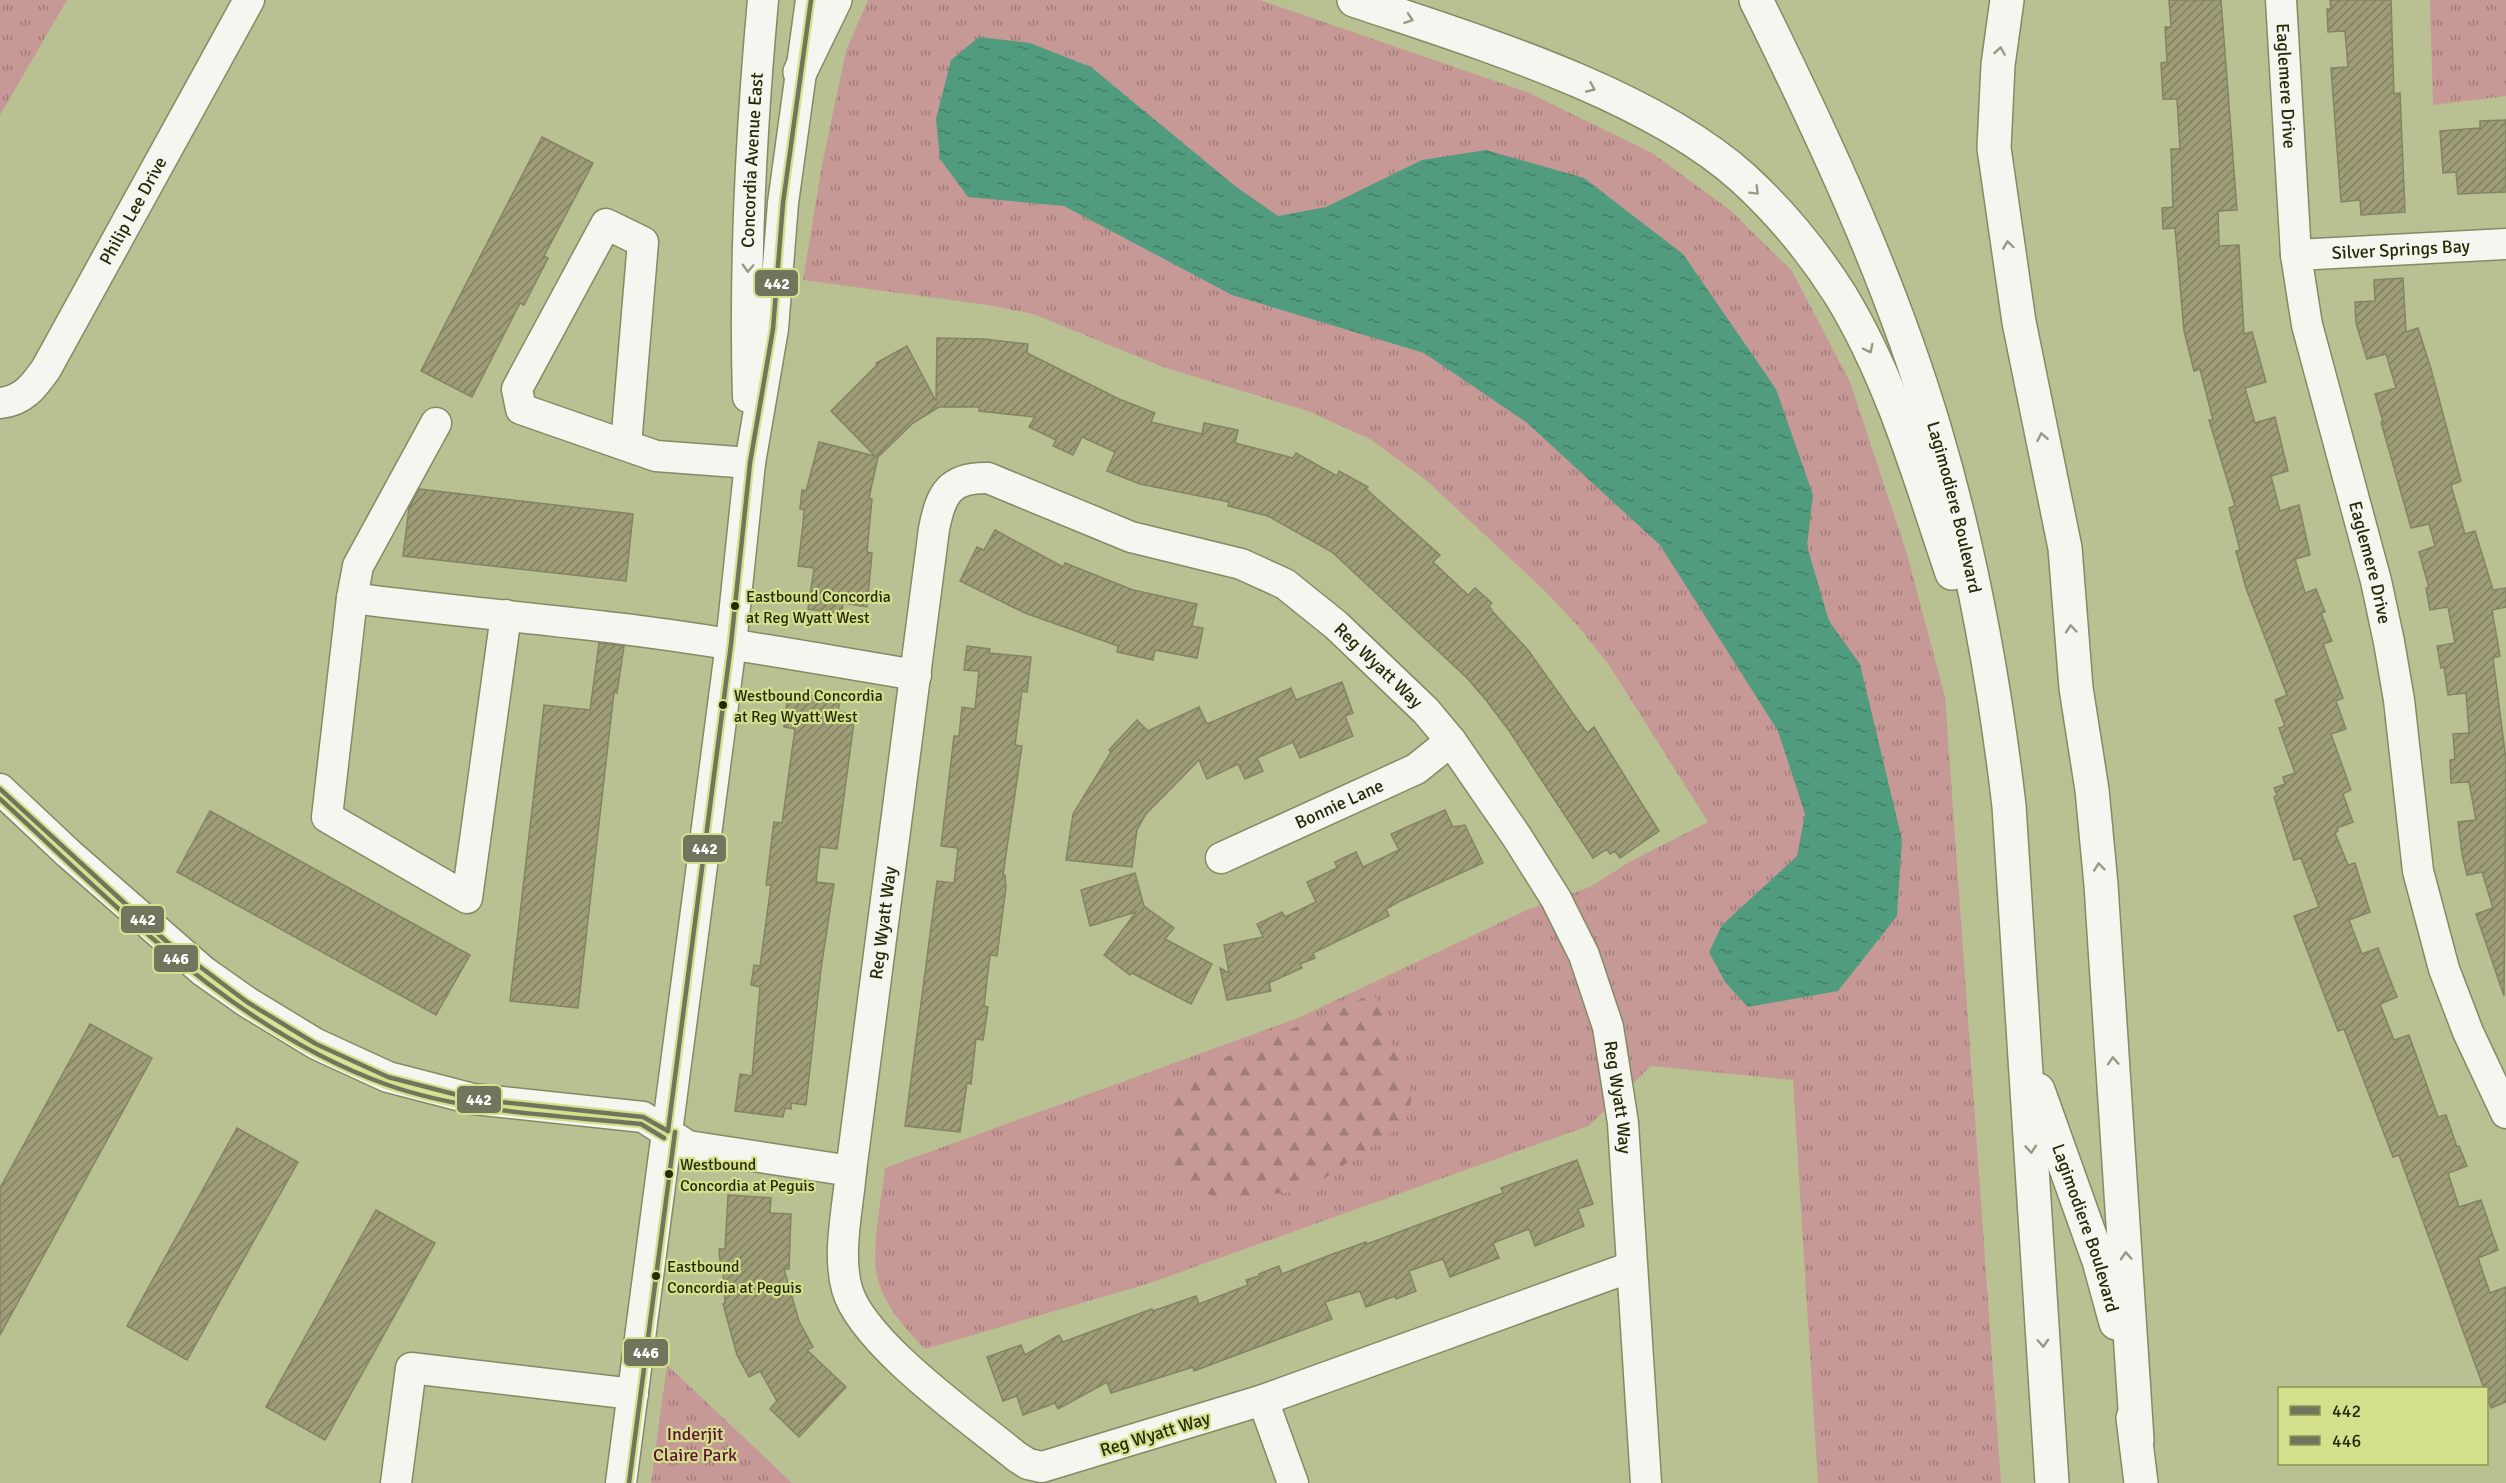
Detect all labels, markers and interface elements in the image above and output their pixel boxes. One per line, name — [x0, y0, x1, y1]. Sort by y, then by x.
one-way arrow — [1403, 12, 1414, 25]
street label: Eaglemere Drive — [2271, 22, 2301, 149]
one-way arrow — [1993, 47, 2005, 56]
street label: Concordia Avenue East — [737, 72, 768, 248]
one-way arrow — [1585, 81, 1596, 93]
street label: Philip Lee Drive — [95, 153, 172, 269]
one-way arrow — [1748, 184, 1759, 195]
street label: Silver Springs Bay — [2331, 235, 2471, 264]
one-way arrow — [2003, 240, 2015, 249]
one-way arrow — [741, 263, 754, 272]
line badge: 442 — [754, 269, 799, 297]
text: 442 — [764, 274, 790, 294]
one-way arrow — [1861, 342, 1873, 353]
street label: Lagimodiere Boulevard — [1922, 419, 1986, 595]
one-way arrow — [2036, 432, 2049, 442]
street label: Eaglemere Drive — [2344, 499, 2396, 626]
place label: Eastbound Concordia at Reg Wyatt West — [746, 587, 891, 628]
marker: Eastbound Concordia at Reg Wyatt West — [729, 600, 741, 612]
street label: Reg Wyatt Way — [1330, 618, 1428, 713]
one-way arrow — [2065, 625, 2078, 634]
place label: Westbound Concordia at Reg Wyatt West — [734, 686, 883, 727]
marker: Westbound Concordia at Reg Wyatt West — [717, 699, 729, 711]
street label: Bonnie Lane — [1291, 774, 1387, 834]
line badge: 442 — [682, 834, 727, 863]
text: 442 — [692, 839, 718, 859]
one-way arrow — [2093, 862, 2106, 871]
street label: Reg Wyatt Way — [865, 864, 901, 981]
line badge: 442 — [120, 905, 165, 934]
text: 442 — [130, 910, 156, 930]
line badge: 446 — [153, 944, 199, 973]
text: 446 — [163, 949, 189, 969]
street label: Reg Wyatt Way — [1599, 1039, 1636, 1155]
one-way arrow — [2107, 1057, 2120, 1066]
line badge: 442 — [456, 1085, 502, 1114]
text: 442 — [466, 1090, 492, 1110]
street label: Lagimodiere Boulevard — [2047, 1141, 2124, 1315]
one-way arrow — [2024, 1144, 2037, 1153]
place label: Westbound Concordia at Peguis — [680, 1155, 815, 1196]
marker: Westbound Concordia at Peguis — [663, 1168, 675, 1180]
one-way arrow — [2120, 1251, 2133, 1260]
place label: Eastbound Concordia at Peguis — [667, 1257, 802, 1298]
marker: Eastbound Concordia at Peguis — [650, 1270, 662, 1282]
line badge: 446 — [623, 1338, 669, 1367]
one-way arrow — [2036, 1339, 2049, 1348]
text: 446 — [633, 1343, 659, 1363]
legend — [2278, 1387, 2488, 1465]
text: 442 — [2332, 1400, 2361, 1422]
street label: Reg Wyatt Way — [1097, 1407, 1213, 1461]
park label: Inderjit Claire Park — [653, 1423, 737, 1466]
text: 446 — [2332, 1430, 2361, 1452]

